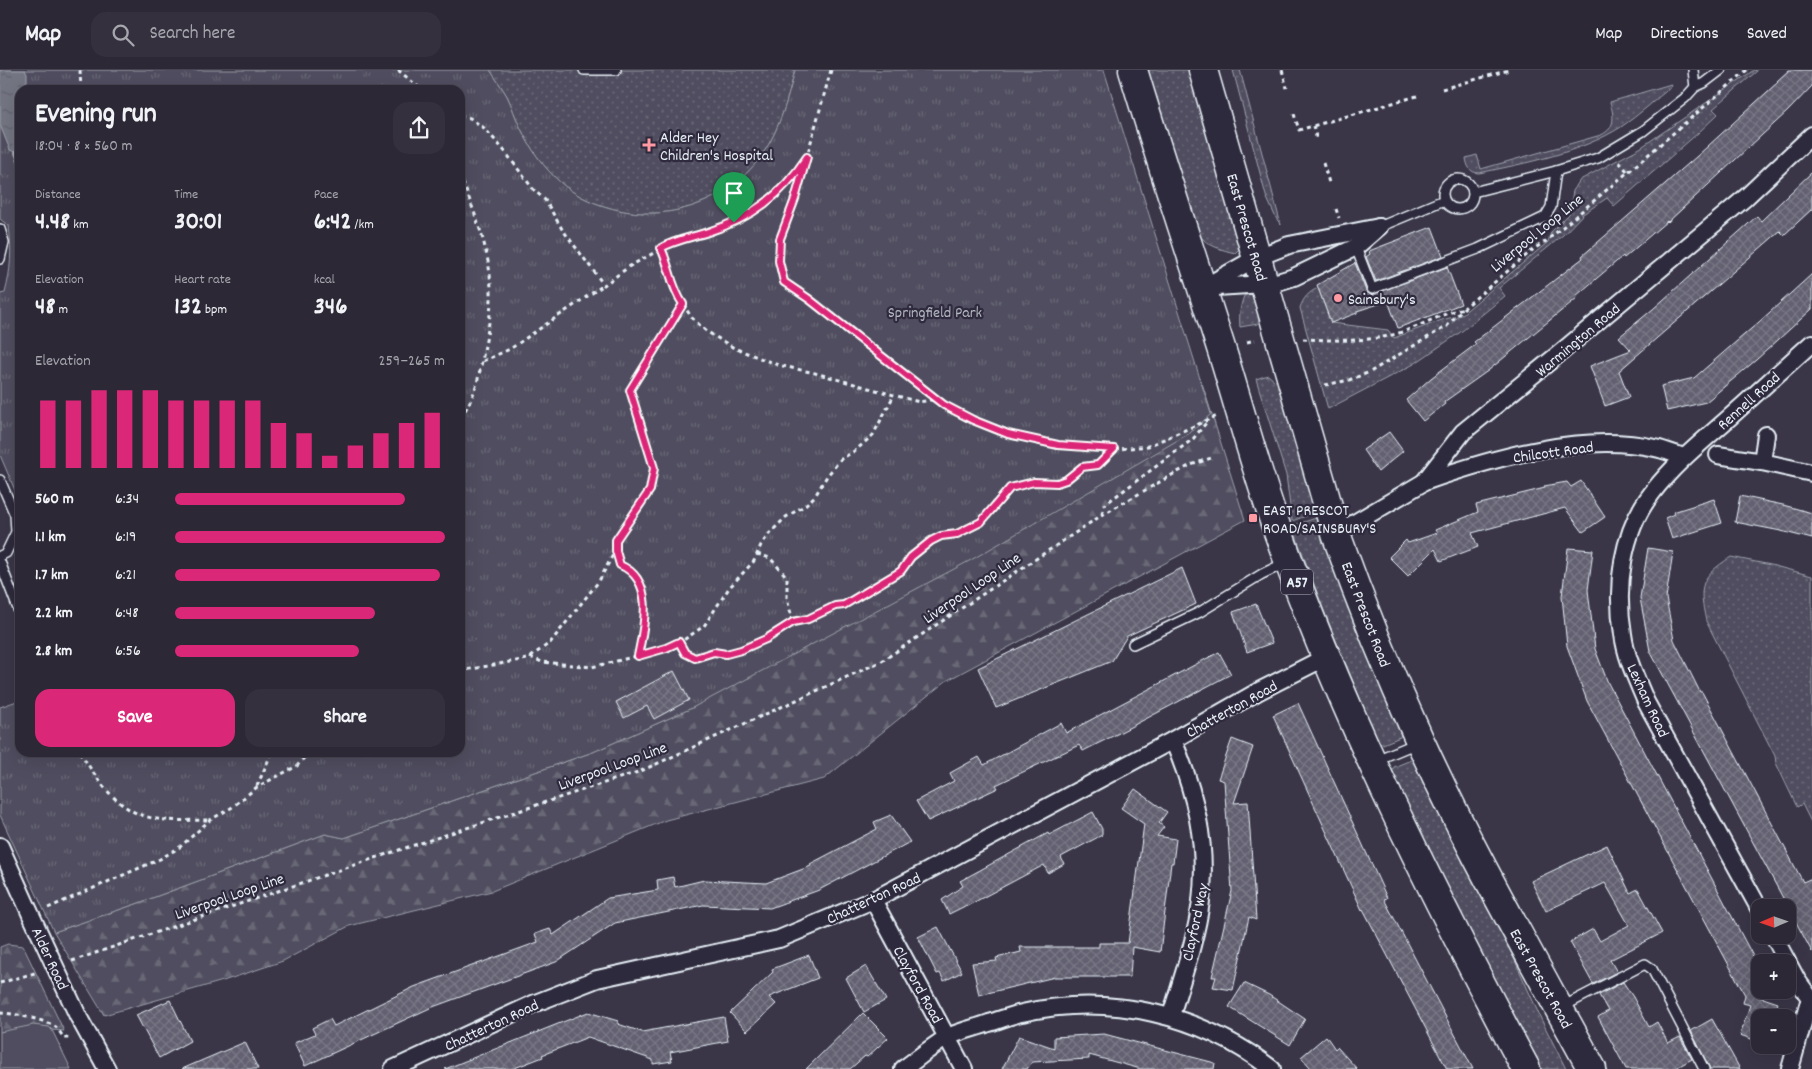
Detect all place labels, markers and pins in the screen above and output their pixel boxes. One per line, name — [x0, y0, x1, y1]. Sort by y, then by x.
place label: Alder Hey Children's Hospital — [660, 127, 773, 168]
marker: Alder Hey Children's Hospital — [642, 138, 656, 152]
pin — [713, 172, 755, 223]
place label: Sainsbury's — [1348, 289, 1416, 312]
marker: Sainsbury's — [1332, 292, 1344, 304]
place label: EAST PRESCOT ROAD/SAINSBURY'S — [1263, 500, 1376, 541]
marker: EAST PRESCOT ROAD/SAINSBURY'S — [1247, 512, 1259, 524]

